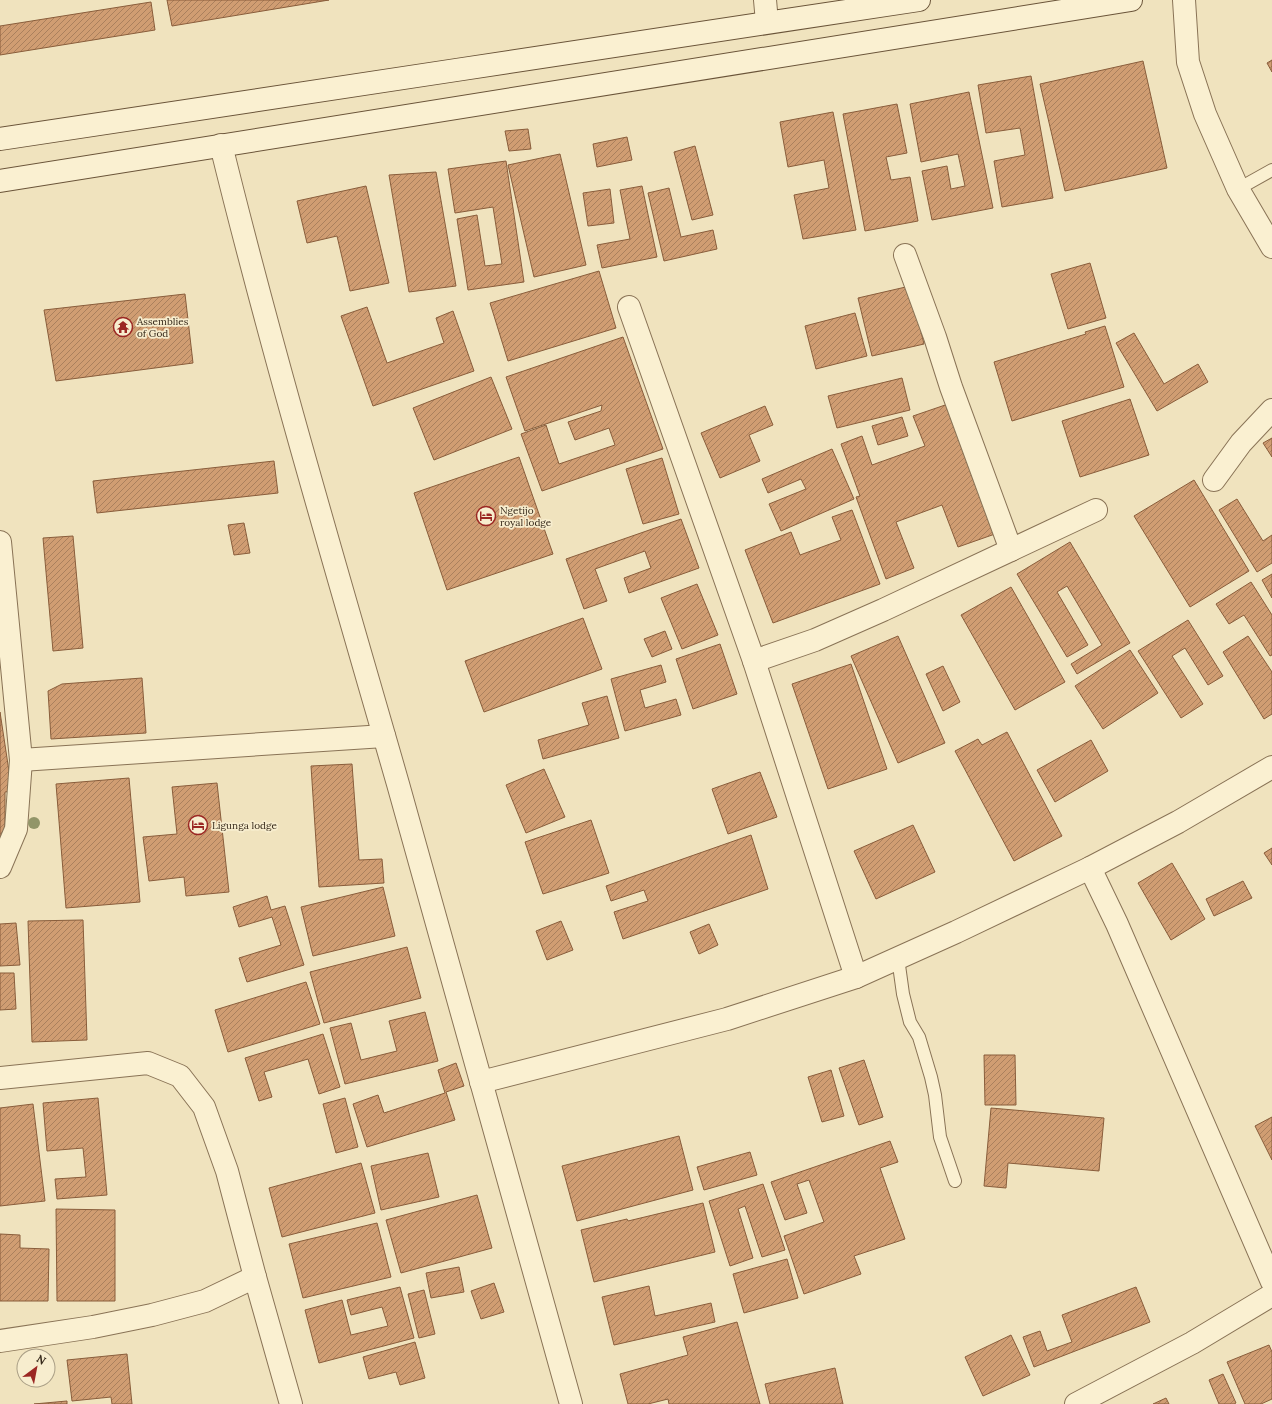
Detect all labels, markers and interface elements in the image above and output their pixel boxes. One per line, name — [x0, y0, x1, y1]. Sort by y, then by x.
place label: Assemblies of God — [136, 315, 189, 340]
temple icon: Assemblies of God — [112, 316, 134, 338]
place label: Ngetijo royal lodge — [500, 504, 552, 529]
hotel icon: Ngetijo royal lodge — [475, 505, 497, 527]
hotel icon: Ligunga lodge — [187, 814, 209, 836]
place label: Ligunga lodge — [212, 819, 278, 832]
north arrow — [16, 1348, 56, 1388]
text: N — [34, 1351, 49, 1368]

